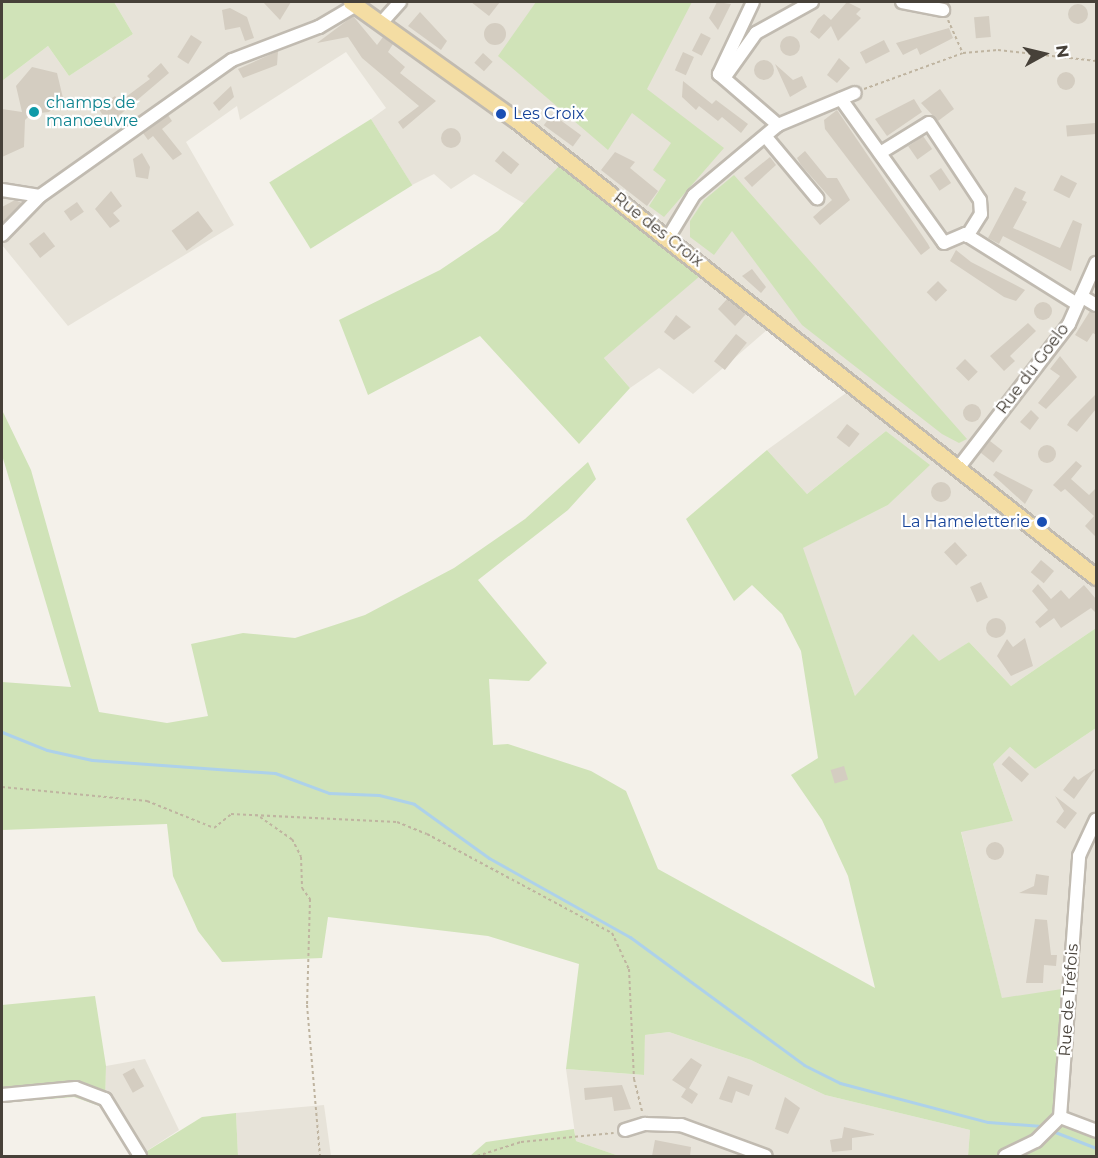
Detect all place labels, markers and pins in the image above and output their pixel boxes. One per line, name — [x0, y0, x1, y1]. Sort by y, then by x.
place label: champs de manoeuvre — [46, 93, 138, 131]
place label: Les Croix — [513, 104, 584, 124]
marker: champs de manoeuvre — [27, 105, 41, 119]
marker: Les Croix — [494, 107, 508, 121]
place label: La Hameletterie — [901, 512, 1030, 532]
marker: La Hameletterie — [1035, 515, 1049, 529]

